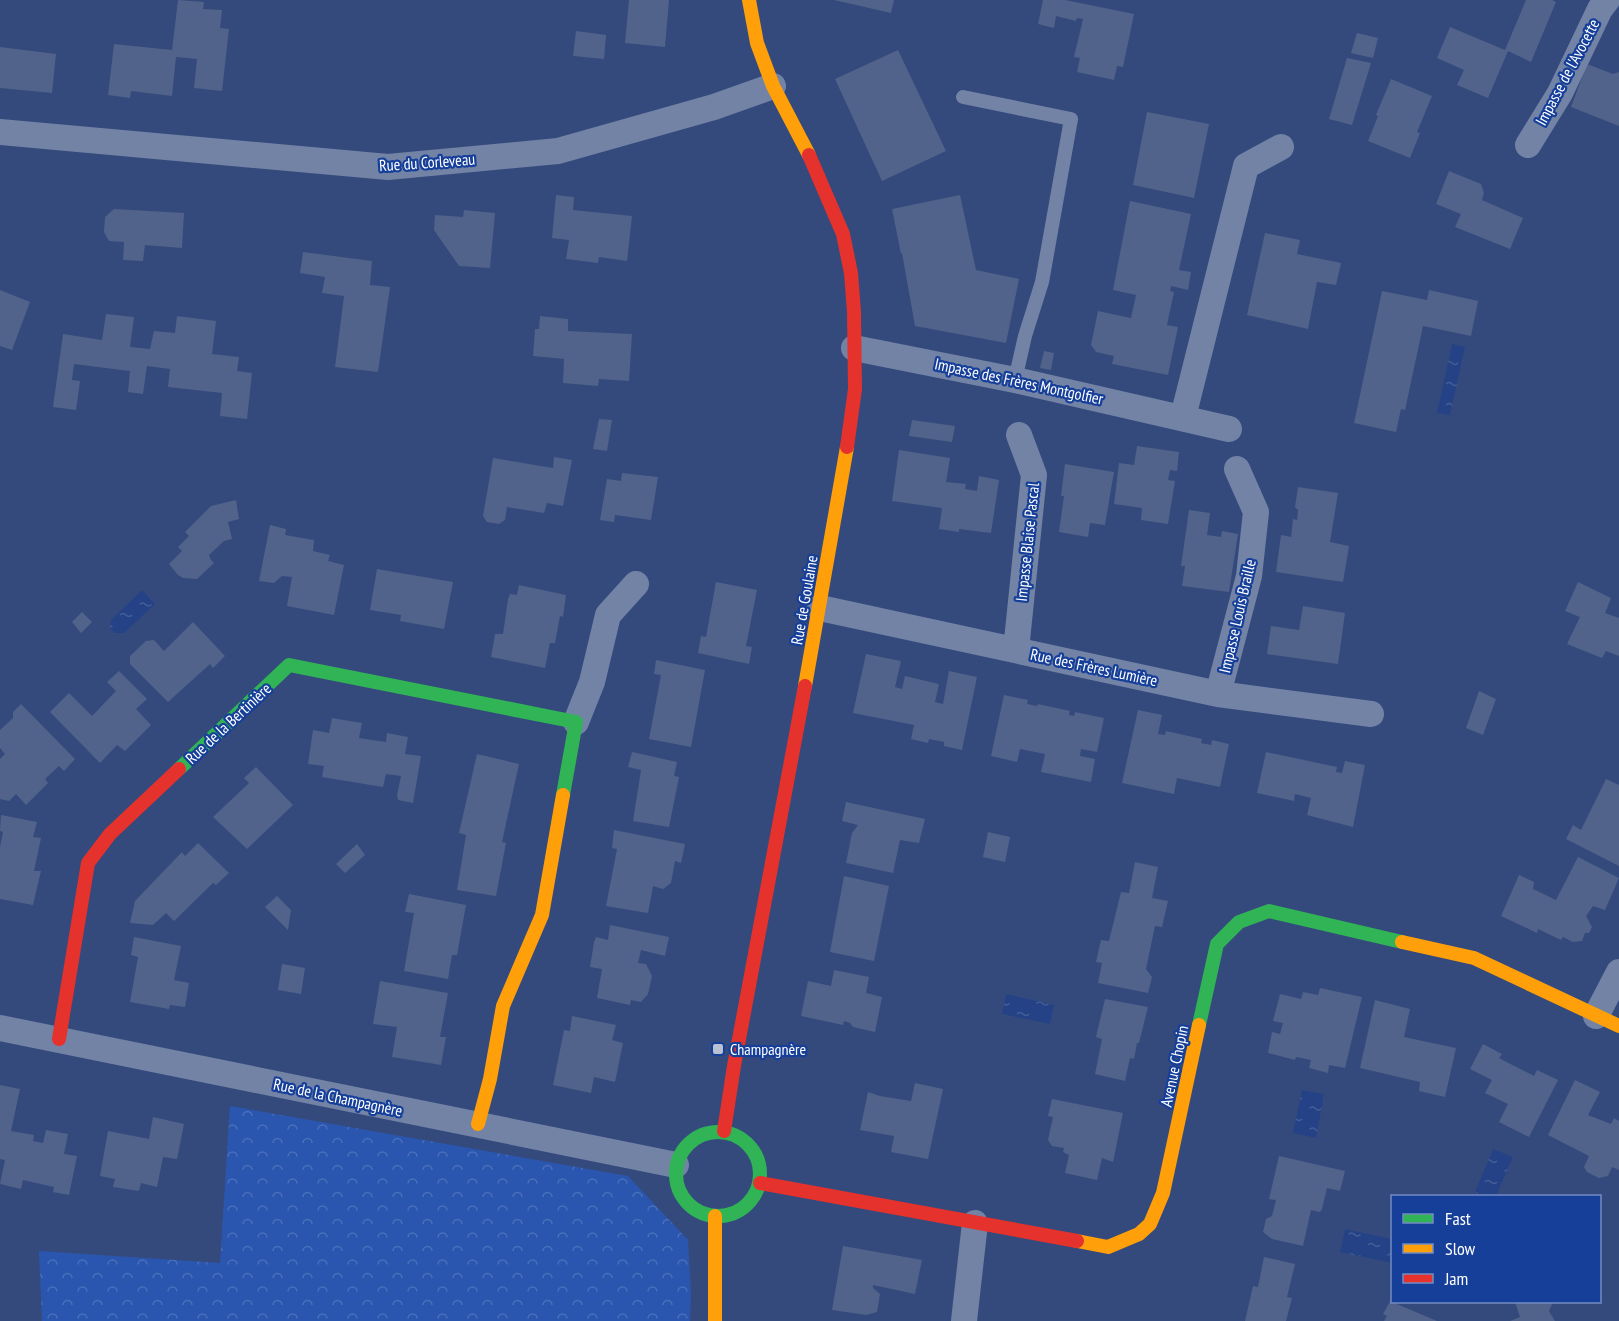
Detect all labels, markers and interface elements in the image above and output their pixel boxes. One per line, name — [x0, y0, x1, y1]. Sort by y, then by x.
street label: Impasse de l'Avocette — [1531, 15, 1603, 129]
street label: Rue du Corleveau — [378, 149, 476, 175]
street label: Impasse des Frères Montgolfier — [933, 353, 1106, 409]
street label: Impasse Blaise Pascal — [1011, 481, 1043, 602]
street label: Rue de Goulaine — [786, 554, 822, 646]
street label: Impasse Louis Braille — [1214, 557, 1260, 675]
street label: Rue des Frères Lumière — [1029, 644, 1159, 690]
street label: Rue de la Bertinière — [181, 678, 275, 768]
street label: Avenue Chopin — [1156, 1024, 1192, 1108]
place label: Champagnère — [730, 1039, 806, 1059]
marker: Champagnère — [711, 1042, 725, 1056]
street label: Rue de la Champagnère — [272, 1074, 404, 1120]
legend — [1391, 1195, 1601, 1303]
text: Fast — [1445, 1207, 1471, 1230]
text: Slow — [1445, 1237, 1476, 1260]
text: Jam — [1444, 1267, 1468, 1290]

